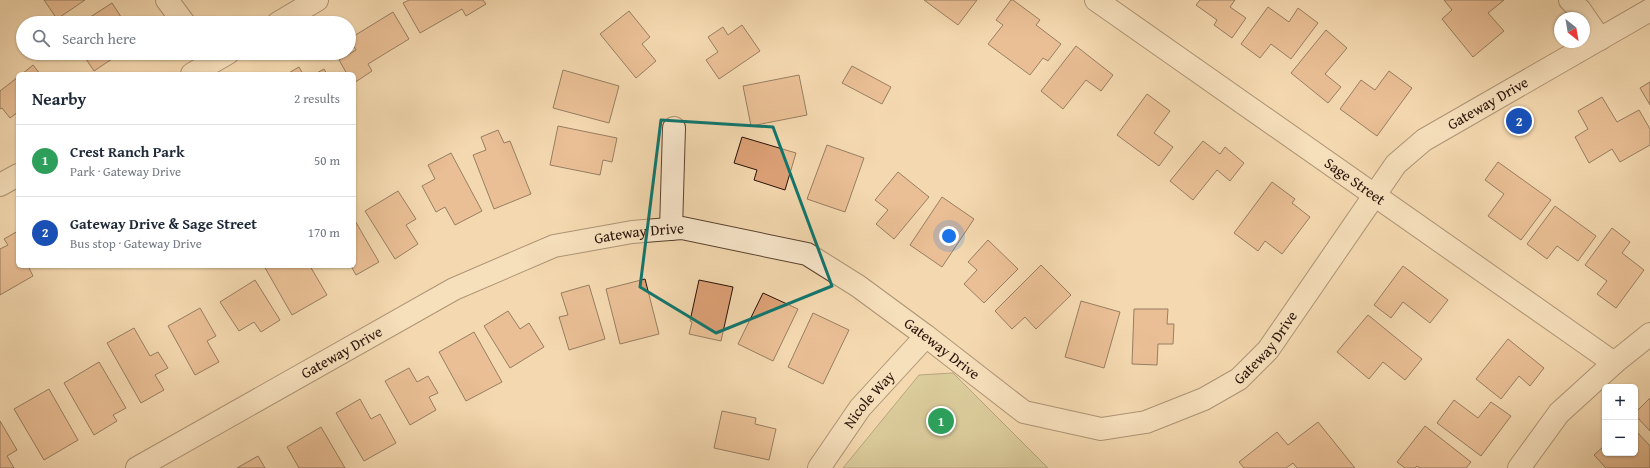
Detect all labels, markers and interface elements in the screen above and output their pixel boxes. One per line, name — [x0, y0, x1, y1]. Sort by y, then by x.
north arrow — [1554, 12, 1590, 48]
search box — [16, 16, 356, 60]
icon: search — [30, 27, 52, 49]
text: Search here — [62, 28, 136, 49]
street label: Gateway Drive — [1443, 71, 1532, 134]
text: Nearby — [32, 86, 86, 111]
text: 2 results — [294, 89, 340, 108]
pin: 2 — [1506, 106, 1532, 136]
text: Crest Ranch Park — [70, 141, 184, 162]
text: 1 — [42, 151, 48, 170]
text: 50 m — [314, 151, 340, 170]
street label: Sage Street — [1320, 152, 1390, 210]
text: Park · Gateway Drive — [70, 162, 181, 181]
text: Gateway Drive & Sage Street — [70, 213, 257, 234]
street label: Gateway Drive — [592, 217, 685, 249]
text: 2 — [42, 223, 48, 242]
text: 170 m — [308, 223, 340, 242]
your location — [939, 226, 959, 246]
text: Bus stop · Gateway Drive — [70, 234, 202, 253]
street label: Gateway Drive — [1228, 306, 1302, 389]
street label: Gateway Drive — [900, 312, 985, 384]
street label: Gateway Drive — [297, 321, 386, 383]
street label: Nicole Way — [838, 365, 900, 432]
map controls — [1602, 384, 1638, 456]
button: + — [1602, 384, 1638, 420]
pin: 1 — [928, 406, 954, 436]
button: − — [1602, 420, 1638, 456]

